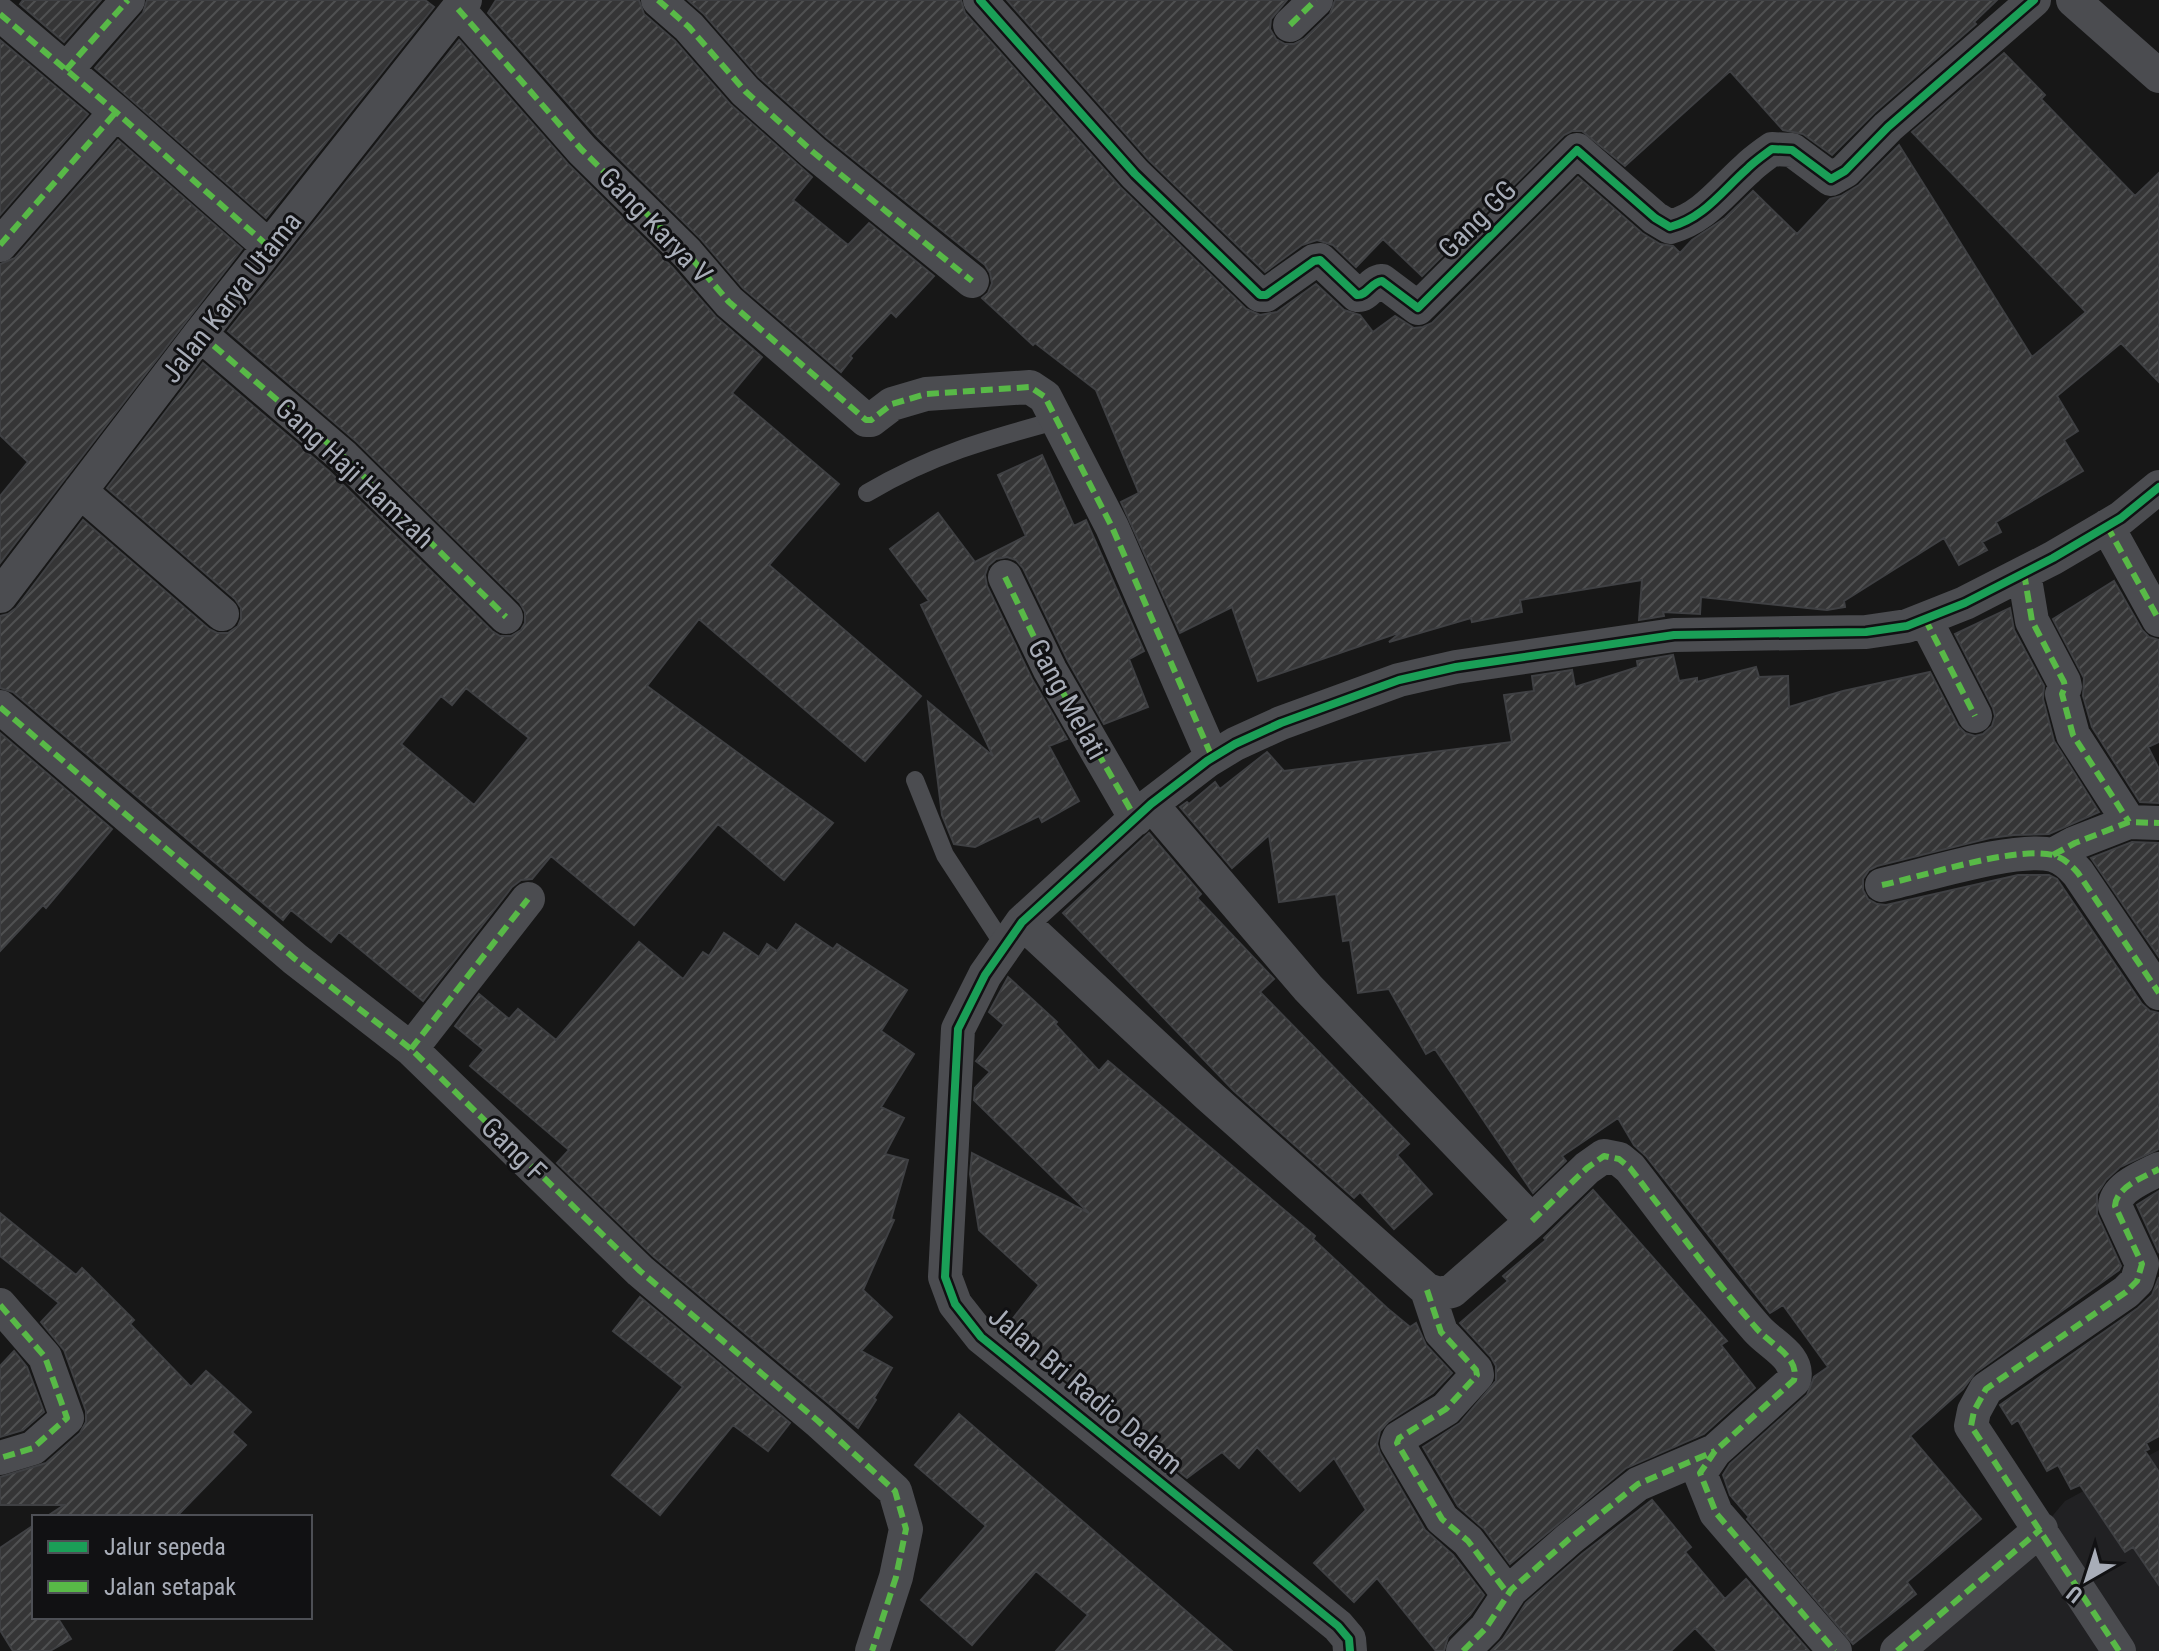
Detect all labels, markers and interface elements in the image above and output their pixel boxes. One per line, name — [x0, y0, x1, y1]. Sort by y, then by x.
street label: Gang Karya V — [592, 161, 719, 290]
street label: Gang GG — [1431, 173, 1523, 265]
street label: Jalan Karya Utama — [155, 205, 308, 389]
street label: Gang Haji Hamzah — [269, 391, 441, 555]
street label: Gang Melati — [1021, 633, 1114, 765]
street label: Gang F — [474, 1111, 553, 1188]
street label: Jalan Bri Radio Dalam — [982, 1300, 1189, 1481]
legend — [32, 1515, 312, 1619]
text: Jalur sepeda — [104, 1533, 226, 1561]
north arrow — [2047, 1539, 2127, 1619]
text: Jalan setapak — [104, 1573, 236, 1601]
text: U — [2062, 1580, 2087, 1608]

